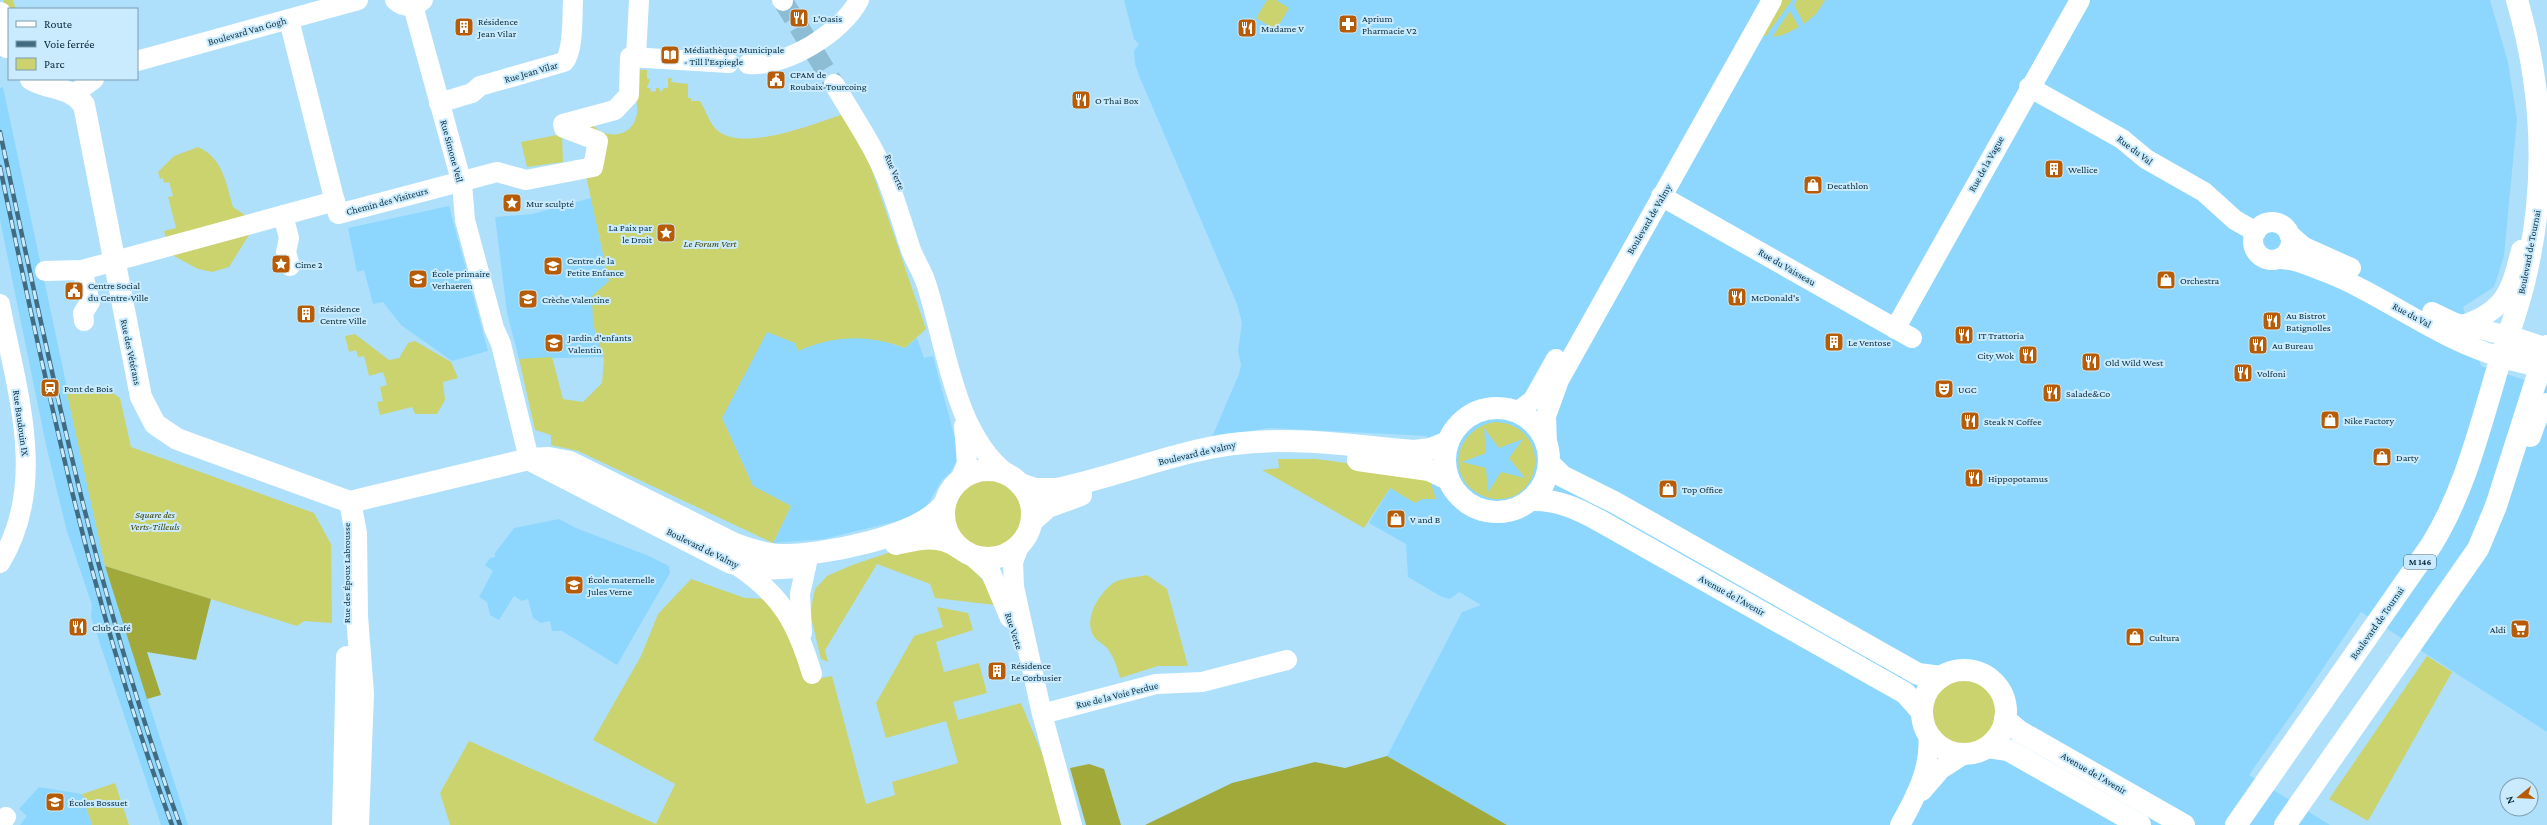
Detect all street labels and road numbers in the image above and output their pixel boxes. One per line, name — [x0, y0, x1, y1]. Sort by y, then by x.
street label: Boulevard Van Gogh — [207, 14, 288, 47]
street label: Rue Jean Vilar — [503, 59, 559, 85]
street label: Rue Simone Veil — [438, 119, 466, 184]
street label: Rue du Val — [2115, 133, 2155, 167]
street label: Rue de la Vague — [1966, 134, 2006, 194]
street label: Rue Verte — [883, 152, 908, 192]
street label: Boulevard de Valmy — [1624, 182, 1674, 256]
street label: Chemin des Visiteurs — [345, 185, 429, 217]
street label: Boulevard de Tournai — [2515, 209, 2543, 295]
street label: Rue du Vaisseau — [1756, 246, 1818, 288]
street label: Rue du Val — [2391, 300, 2433, 330]
street label: Rue des Vétérans — [119, 318, 143, 386]
street label: Rue Baudouin IX — [11, 389, 31, 457]
street label: Boulevard de Valmy — [1157, 439, 1237, 467]
street label: Rue des Époux Labrousse — [341, 522, 352, 623]
street label: Boulevard de Valmy — [665, 526, 741, 570]
road number: M 146 — [2404, 555, 2436, 569]
street label: Avenue de l'Avenir — [1697, 572, 1767, 618]
street label: Boulevard de Tournai — [2348, 585, 2406, 661]
street label: Rue Verte — [1003, 611, 1025, 651]
street label: Rue de la Voie Perdue — [1075, 679, 1160, 711]
street label: Avenue de l'Avenir — [2059, 750, 2129, 796]

